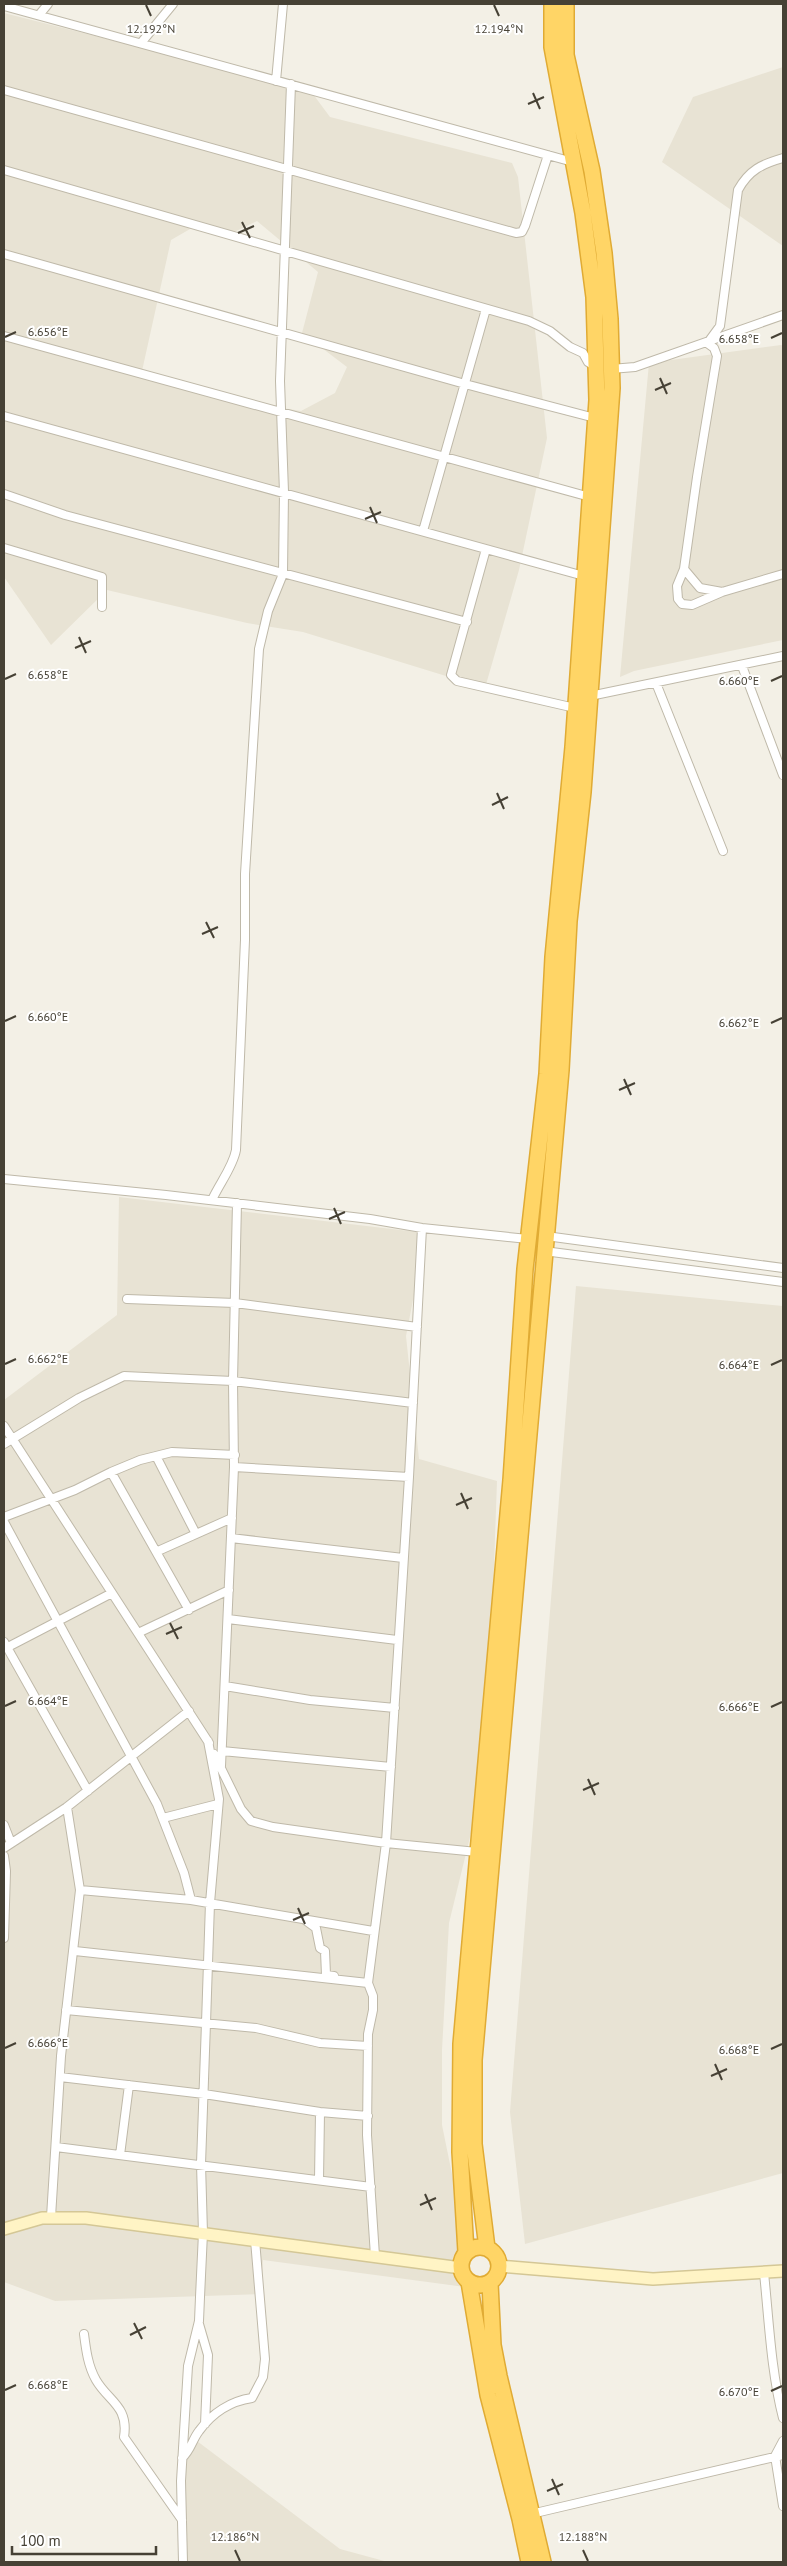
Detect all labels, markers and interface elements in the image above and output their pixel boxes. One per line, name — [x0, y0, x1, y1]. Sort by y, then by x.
text: 12.192°N — [127, 21, 175, 36]
text: 12.194°N — [475, 21, 523, 36]
text: 6.656°E — [28, 324, 68, 339]
text: 6.658°E — [719, 331, 759, 346]
text: 6.658°E — [28, 667, 68, 682]
text: 6.660°E — [719, 673, 759, 688]
text: 6.660°E — [28, 1009, 68, 1024]
text: 6.662°E — [719, 1015, 759, 1030]
text: 6.662°E — [28, 1351, 68, 1366]
text: 6.664°E — [719, 1357, 759, 1372]
text: 6.664°E — [28, 1693, 68, 1708]
text: 6.666°E — [719, 1699, 759, 1714]
text: 6.666°E — [28, 2035, 68, 2050]
text: 6.668°E — [719, 2042, 759, 2057]
text: 6.668°E — [28, 2377, 68, 2392]
text: 6.670°E — [719, 2384, 759, 2399]
scale bar — [12, 2524, 156, 2556]
text: 12.186°N — [211, 2529, 259, 2544]
text: 12.188°N — [559, 2529, 607, 2544]
text: 100 m — [20, 2531, 61, 2550]

